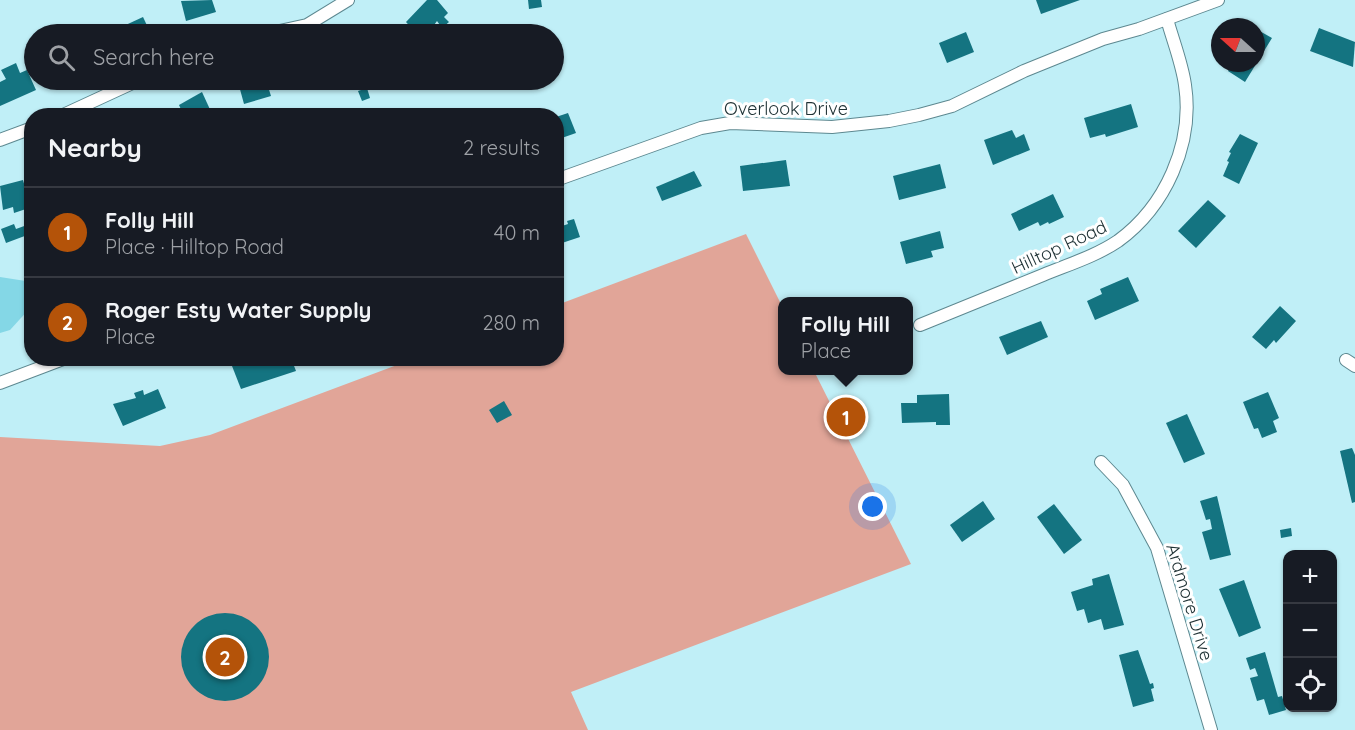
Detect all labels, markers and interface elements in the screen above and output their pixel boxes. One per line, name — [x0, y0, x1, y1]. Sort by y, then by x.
north arrow — [1211, 18, 1265, 72]
search box — [24, 24, 564, 90]
icon: search — [45, 41, 78, 74]
text: Search here — [93, 43, 214, 71]
street label: Overlook Drive — [724, 97, 848, 120]
text: Nearby — [48, 131, 142, 164]
text: 2 results — [463, 135, 540, 160]
text: Folly Hill — [105, 206, 194, 234]
street label: Hilltop Road — [1008, 215, 1110, 279]
text: 1 — [64, 220, 71, 245]
text: 40 m — [494, 220, 540, 245]
text: Place · Hilltop Road — [105, 234, 284, 259]
text: Roger Esty Water Supply — [105, 296, 371, 324]
popup — [778, 297, 913, 375]
text: 2 — [62, 310, 73, 335]
text: 280 m — [483, 310, 540, 335]
text: Folly Hill — [801, 310, 890, 338]
text: Place — [105, 324, 155, 349]
text: Place — [801, 338, 851, 363]
pin: 1 — [826, 394, 866, 440]
your location — [858, 492, 887, 521]
street label: Ardmore Drive — [1161, 541, 1219, 663]
map controls — [1283, 550, 1337, 712]
button: + — [1283, 550, 1337, 604]
button: − — [1283, 604, 1337, 658]
pin: 2 — [206, 634, 244, 680]
button: locate — [1283, 658, 1337, 712]

